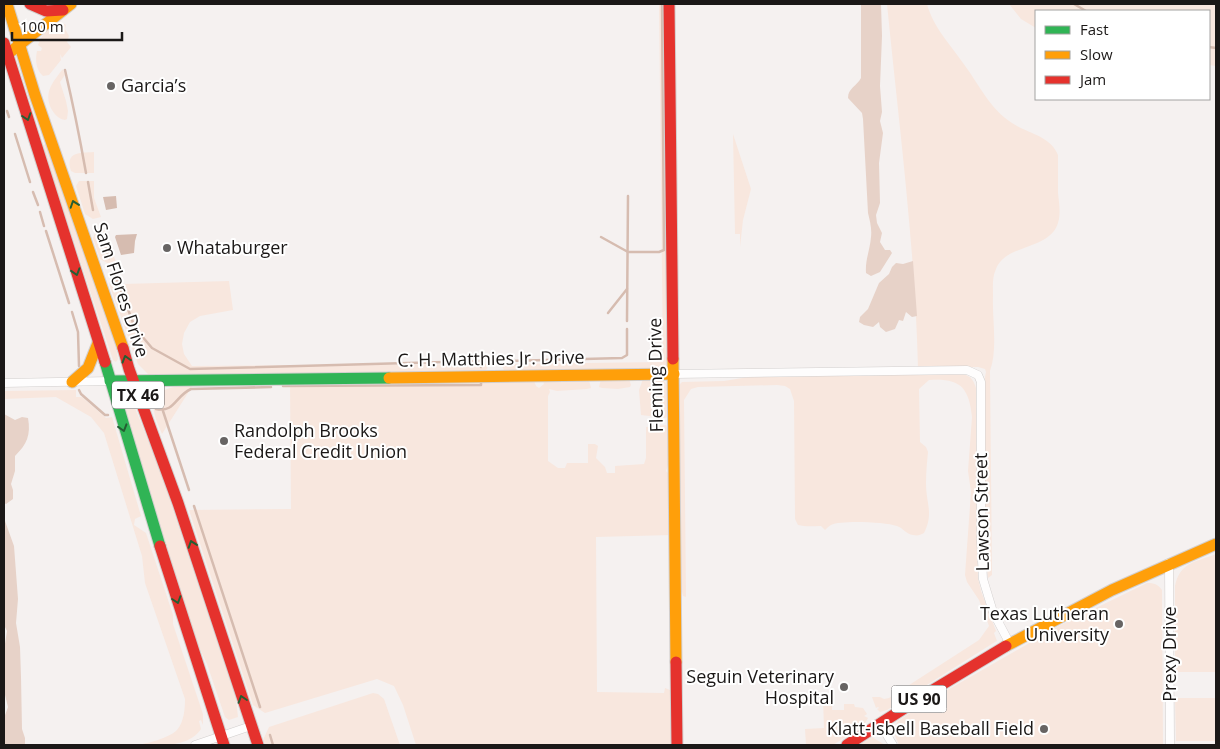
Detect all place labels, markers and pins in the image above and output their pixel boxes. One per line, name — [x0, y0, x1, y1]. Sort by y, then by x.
place label: Garcia’s — [121, 73, 186, 97]
marker: Garcia’s — [105, 80, 117, 92]
place label: Whataburger — [177, 235, 288, 259]
marker: Whataburger — [161, 242, 173, 254]
place label: Randolph Brooks Federal Credit Union — [234, 418, 407, 463]
marker: Randolph Brooks Federal Credit Union — [218, 435, 230, 447]
place label: Texas Lutheran University — [980, 601, 1110, 646]
marker: Texas Lutheran University — [1113, 618, 1125, 630]
place label: Seguin Veterinary Hospital — [686, 664, 835, 709]
marker: Seguin Veterinary Hospital — [838, 681, 850, 693]
place label: Klatt-Isbell Baseball Field — [827, 716, 1034, 740]
marker: Klatt-Isbell Baseball Field — [1038, 723, 1050, 735]

